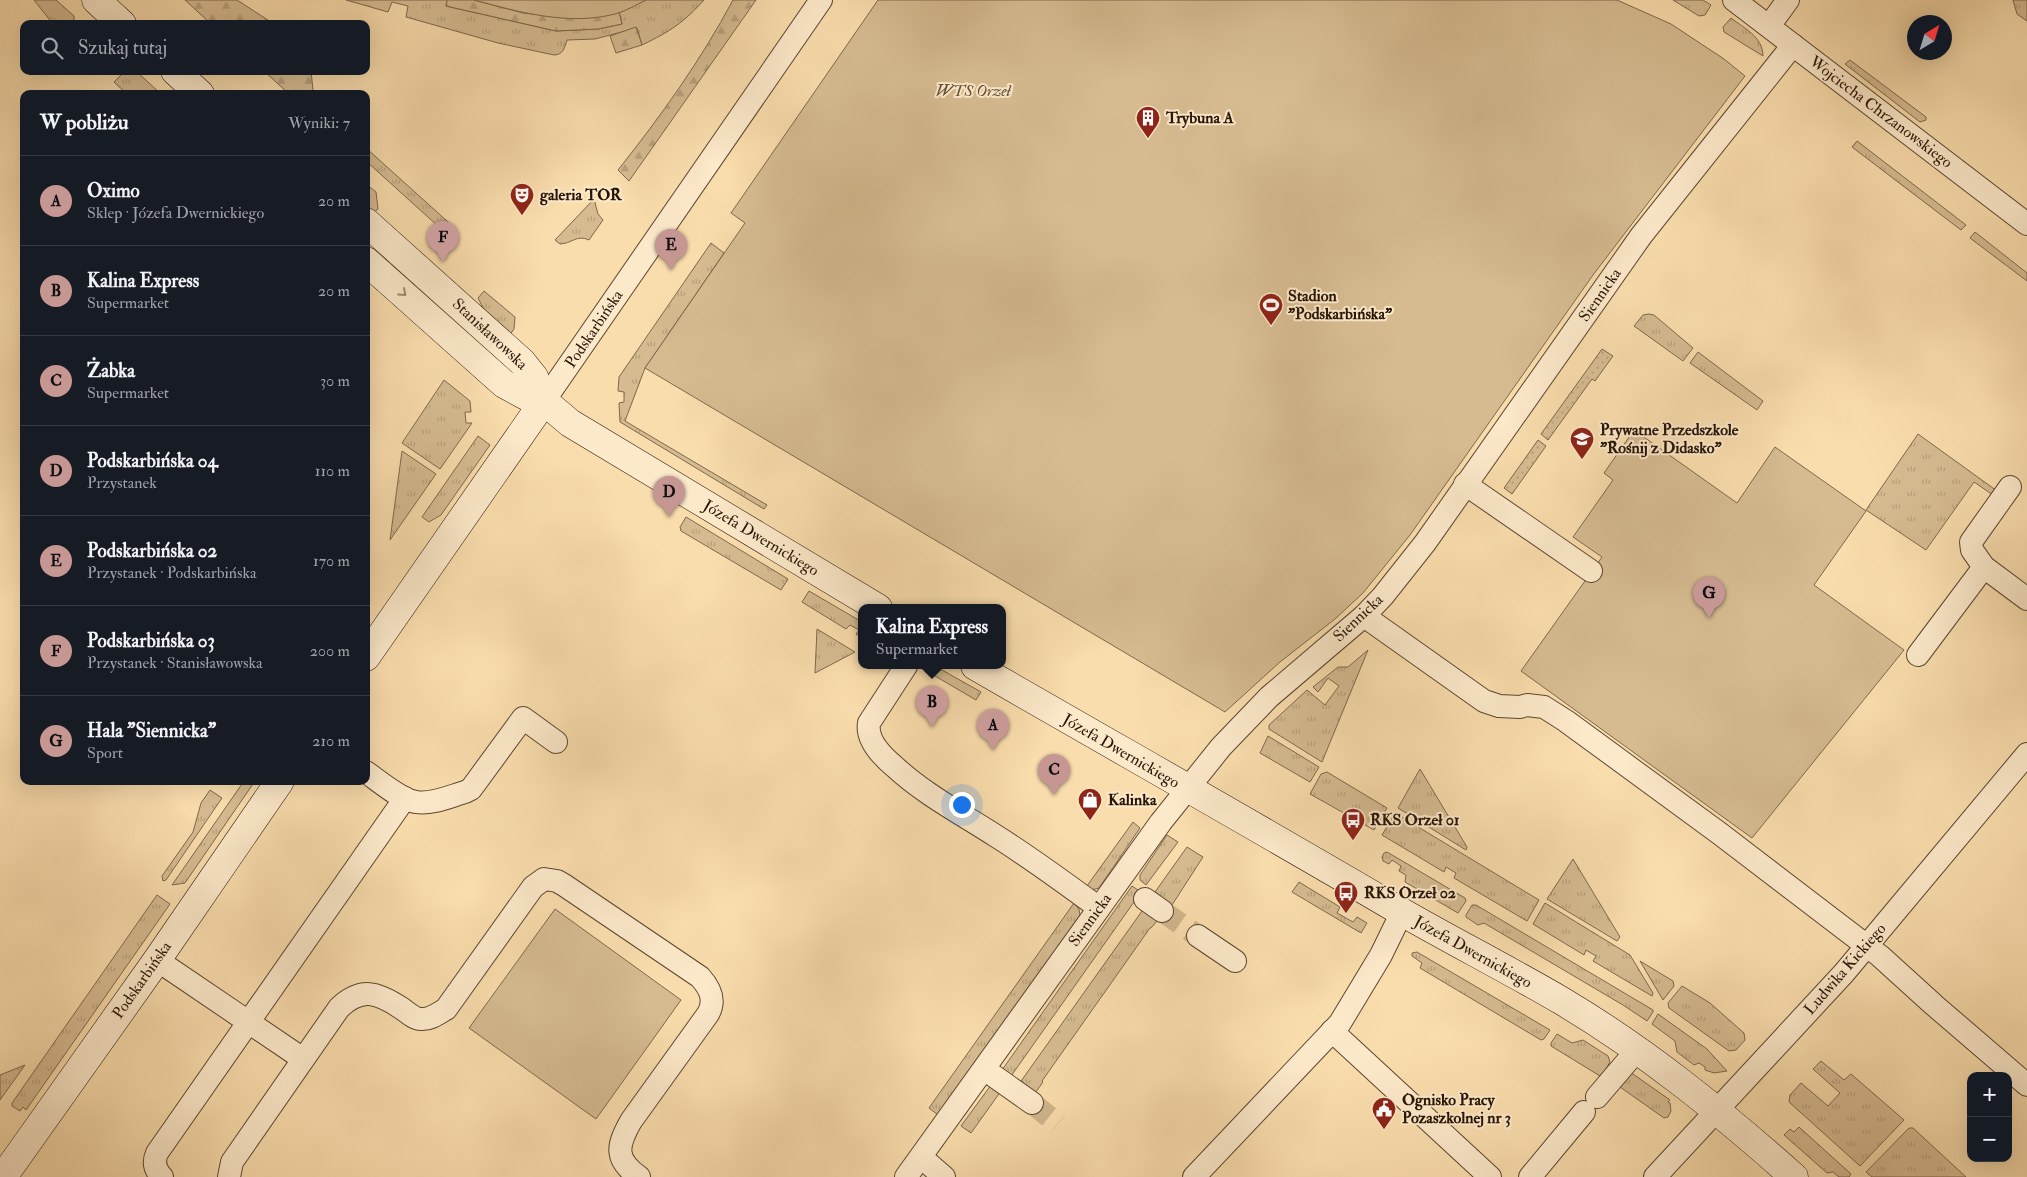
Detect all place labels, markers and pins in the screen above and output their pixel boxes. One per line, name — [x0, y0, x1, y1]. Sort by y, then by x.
building icon: Trybuna A — [1135, 105, 1161, 139]
place label: Trybuna A — [1165, 108, 1234, 129]
theatre icon: galeria TOR — [509, 182, 535, 216]
place label: galeria TOR — [539, 185, 623, 206]
pin: F — [427, 221, 459, 262]
pin: E — [655, 229, 687, 270]
place label: Stadion "Podskarbińska" — [1288, 286, 1393, 324]
sports icon: Stadion "Podskarbińska" — [1258, 292, 1284, 326]
place label: Prywatne Przedszkole "Rośnij z Didasko" — [1600, 420, 1739, 458]
school or university icon: Prywatne Przedszkole "Rośnij z Didasko" — [1569, 426, 1595, 460]
pin: D — [653, 476, 685, 517]
pin: G — [1693, 577, 1725, 618]
pin: B — [916, 686, 948, 727]
pin: A — [977, 709, 1009, 750]
pin: C — [1038, 754, 1070, 795]
shop icon: Kalinka — [1077, 787, 1103, 821]
place label: Kalinka — [1108, 790, 1157, 810]
bus stop icon: RKS Orzeł 01 — [1340, 807, 1366, 841]
place label: RKS Orzeł 01 — [1370, 810, 1460, 830]
bus stop icon: RKS Orzeł 02 — [1333, 880, 1359, 914]
place label: RKS Orzeł 02 — [1364, 883, 1456, 903]
place label: Ognisko Pracy Pozaszkolnej nr 3 — [1402, 1090, 1511, 1128]
public building icon: Ognisko Pracy Pozaszkolnej nr 3 — [1371, 1096, 1397, 1130]

